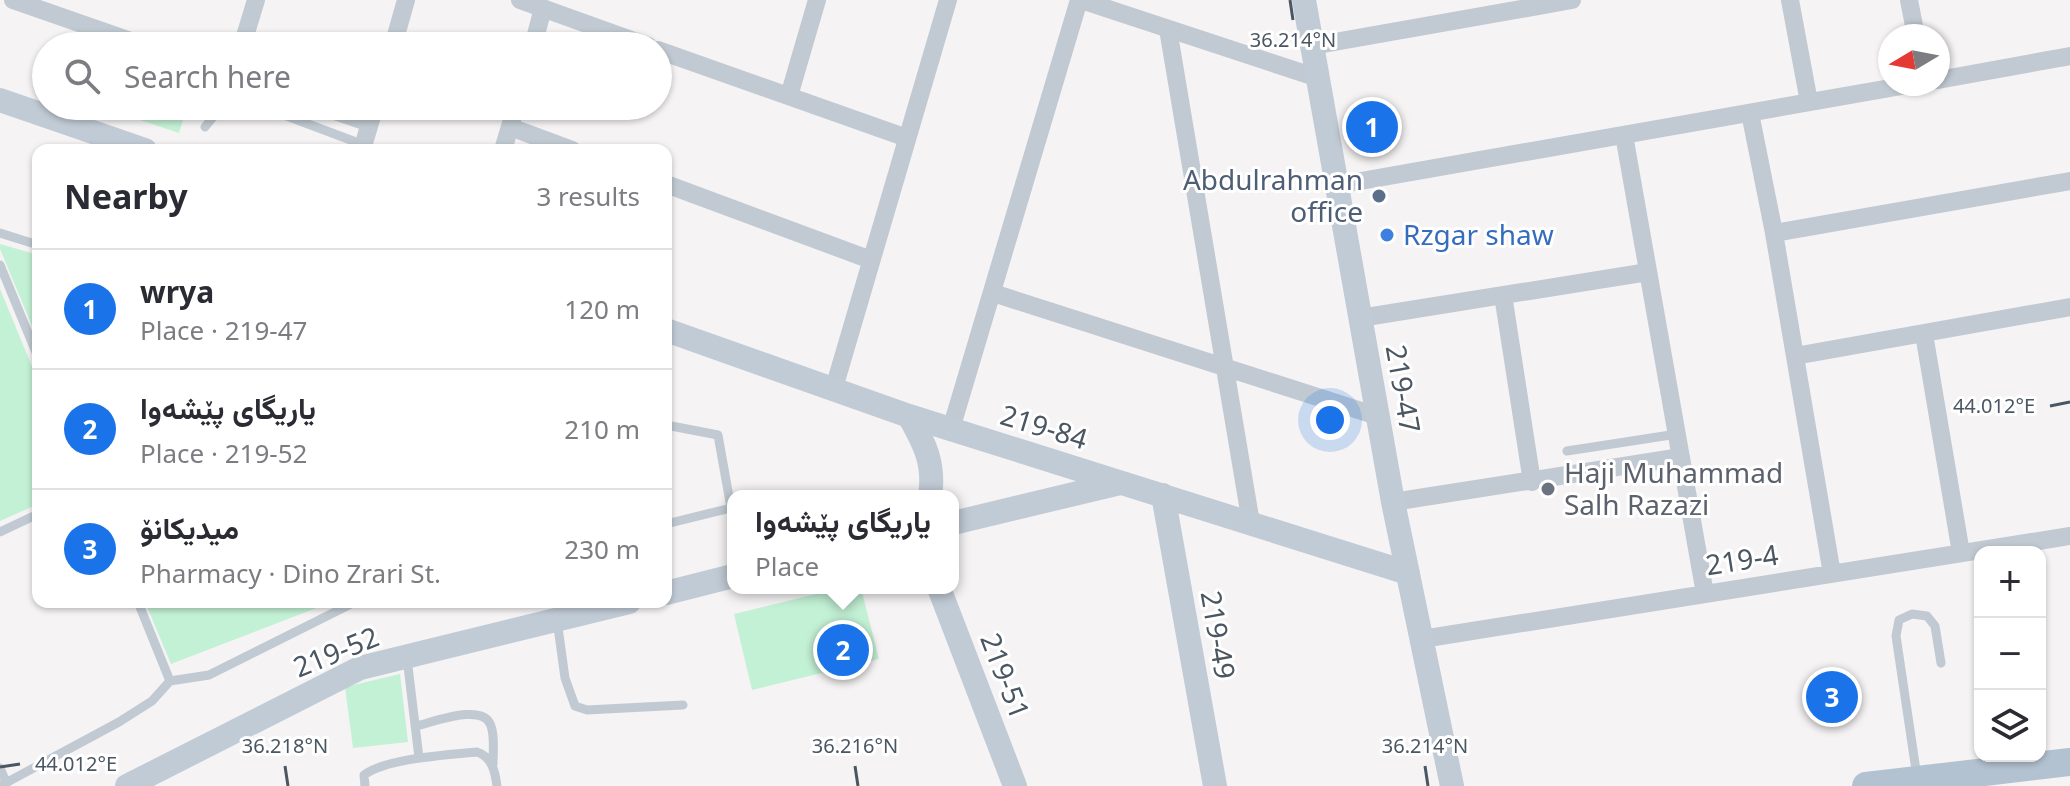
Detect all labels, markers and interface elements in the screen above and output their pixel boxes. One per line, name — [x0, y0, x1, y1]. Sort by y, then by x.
north arrow — [1878, 24, 1950, 96]
text: 36.214°N — [1250, 26, 1336, 53]
search box — [32, 32, 672, 120]
icon: search — [60, 54, 104, 98]
text: Search here — [124, 56, 291, 97]
pin: 1 — [1346, 97, 1398, 157]
place label: Abdulrahman office — [1183, 160, 1363, 230]
text: Nearby — [64, 173, 188, 219]
text: 3 results — [536, 178, 640, 214]
marker: Abdulrahman office — [1370, 187, 1388, 205]
place label: Rzgar shaw — [1403, 215, 1554, 253]
marker: Rzgar shaw — [1378, 226, 1396, 244]
text: wrya — [140, 271, 214, 312]
text: 1 — [83, 291, 97, 327]
text: 120 m — [564, 291, 640, 327]
text: Place · 219-47 — [140, 312, 307, 348]
street label: 219-47 — [1378, 342, 1430, 436]
text: یاریگای پێشەوا — [140, 387, 316, 428]
text: 44.012°E — [1953, 392, 2035, 419]
street label: 219-84 — [996, 395, 1092, 457]
your location — [1310, 400, 1350, 440]
text: 2 — [83, 411, 97, 447]
text: 210 m — [564, 411, 640, 447]
text: Place · 219-52 — [140, 435, 307, 471]
place label: Haji Muhammad Salh Razazi — [1564, 453, 1783, 523]
marker: Haji Muhammad Salh Razazi — [1539, 480, 1557, 498]
popup — [727, 490, 959, 594]
text: یاریگای پێشەوا — [755, 500, 931, 541]
text: میدیکانۆ — [140, 507, 239, 548]
text: 3 — [83, 531, 97, 567]
text: 230 m — [564, 531, 640, 567]
street label: 219-4 — [1703, 535, 1781, 583]
map controls — [1974, 546, 2046, 762]
button: + — [1974, 546, 2046, 618]
text: Place — [755, 548, 819, 584]
text: Pharmacy · Dino Zrari St. — [140, 555, 441, 591]
street label: 219-49 — [1193, 588, 1245, 682]
street label: 219-52 — [287, 617, 384, 685]
button: − — [1974, 618, 2046, 690]
pin: 2 — [817, 620, 869, 680]
street label: 219-51 — [972, 627, 1040, 724]
pin: 3 — [1806, 667, 1858, 727]
button: layers — [1974, 690, 2046, 762]
text: 36.218°N — [242, 732, 328, 759]
text: 36.216°N — [812, 732, 898, 759]
text: 36.214°N — [1382, 732, 1468, 759]
text: 44.012°E — [35, 750, 117, 777]

